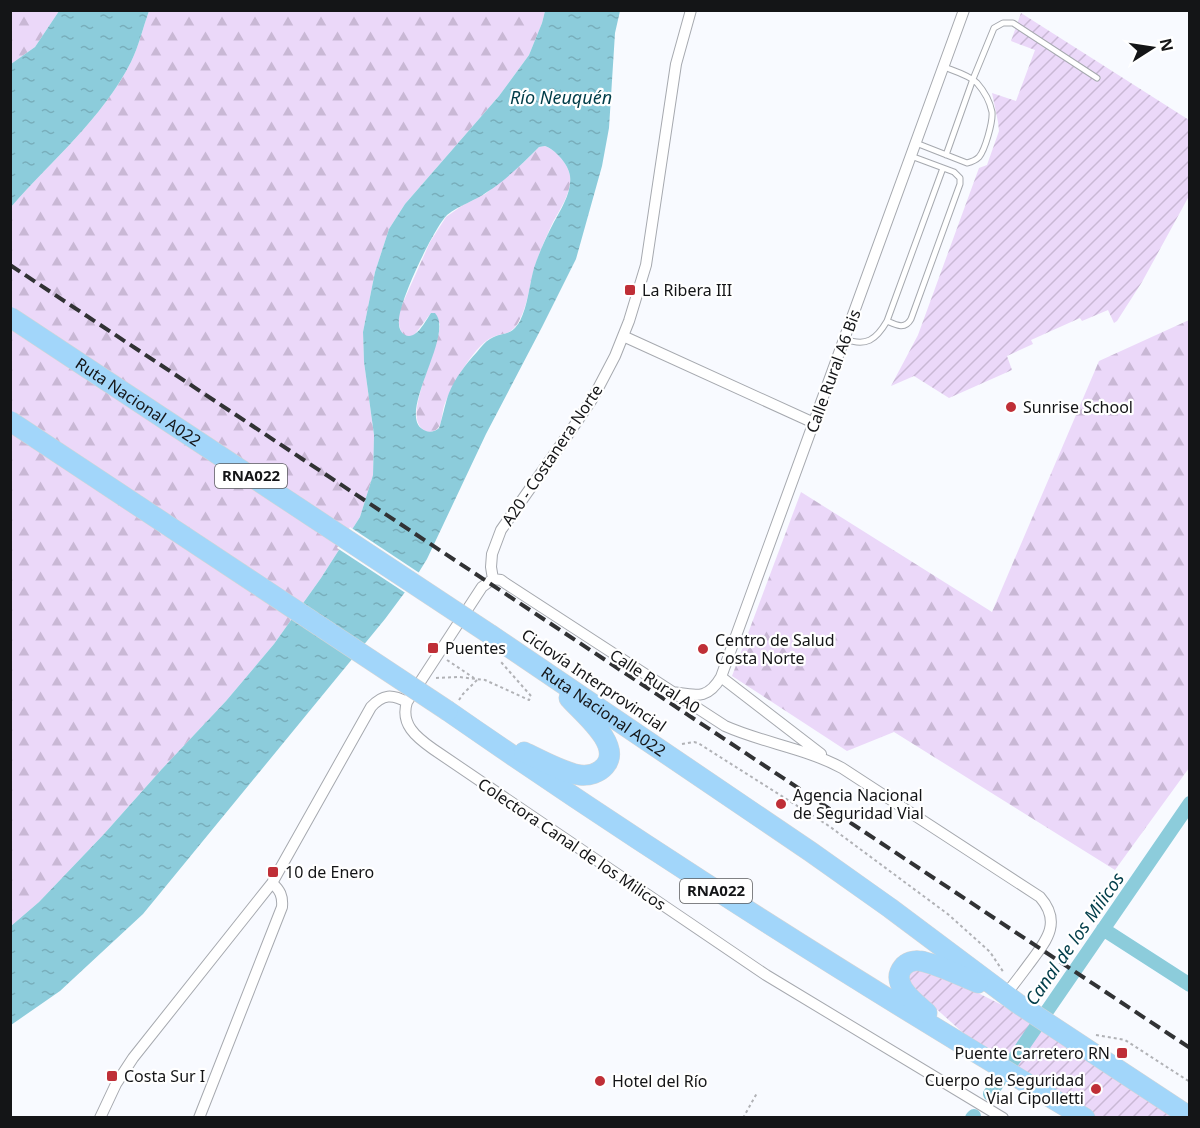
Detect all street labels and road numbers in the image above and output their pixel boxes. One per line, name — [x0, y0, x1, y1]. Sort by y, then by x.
street label: Calle Rural A6 Bis — [800, 306, 866, 436]
street label: Ruta Nacional A022 — [71, 352, 206, 451]
street label: A20 - Costanera Norte — [497, 380, 607, 530]
road number: RNA022 — [215, 464, 287, 488]
street label: Ciclovía Interprovincial — [517, 623, 671, 737]
street label: Calle Rural A0 — [606, 644, 704, 718]
street label: Ruta Nacional A022 — [537, 661, 670, 762]
street label: Colectora Canal de los Milicos — [474, 773, 670, 915]
road number: RNA022 — [680, 879, 752, 903]

